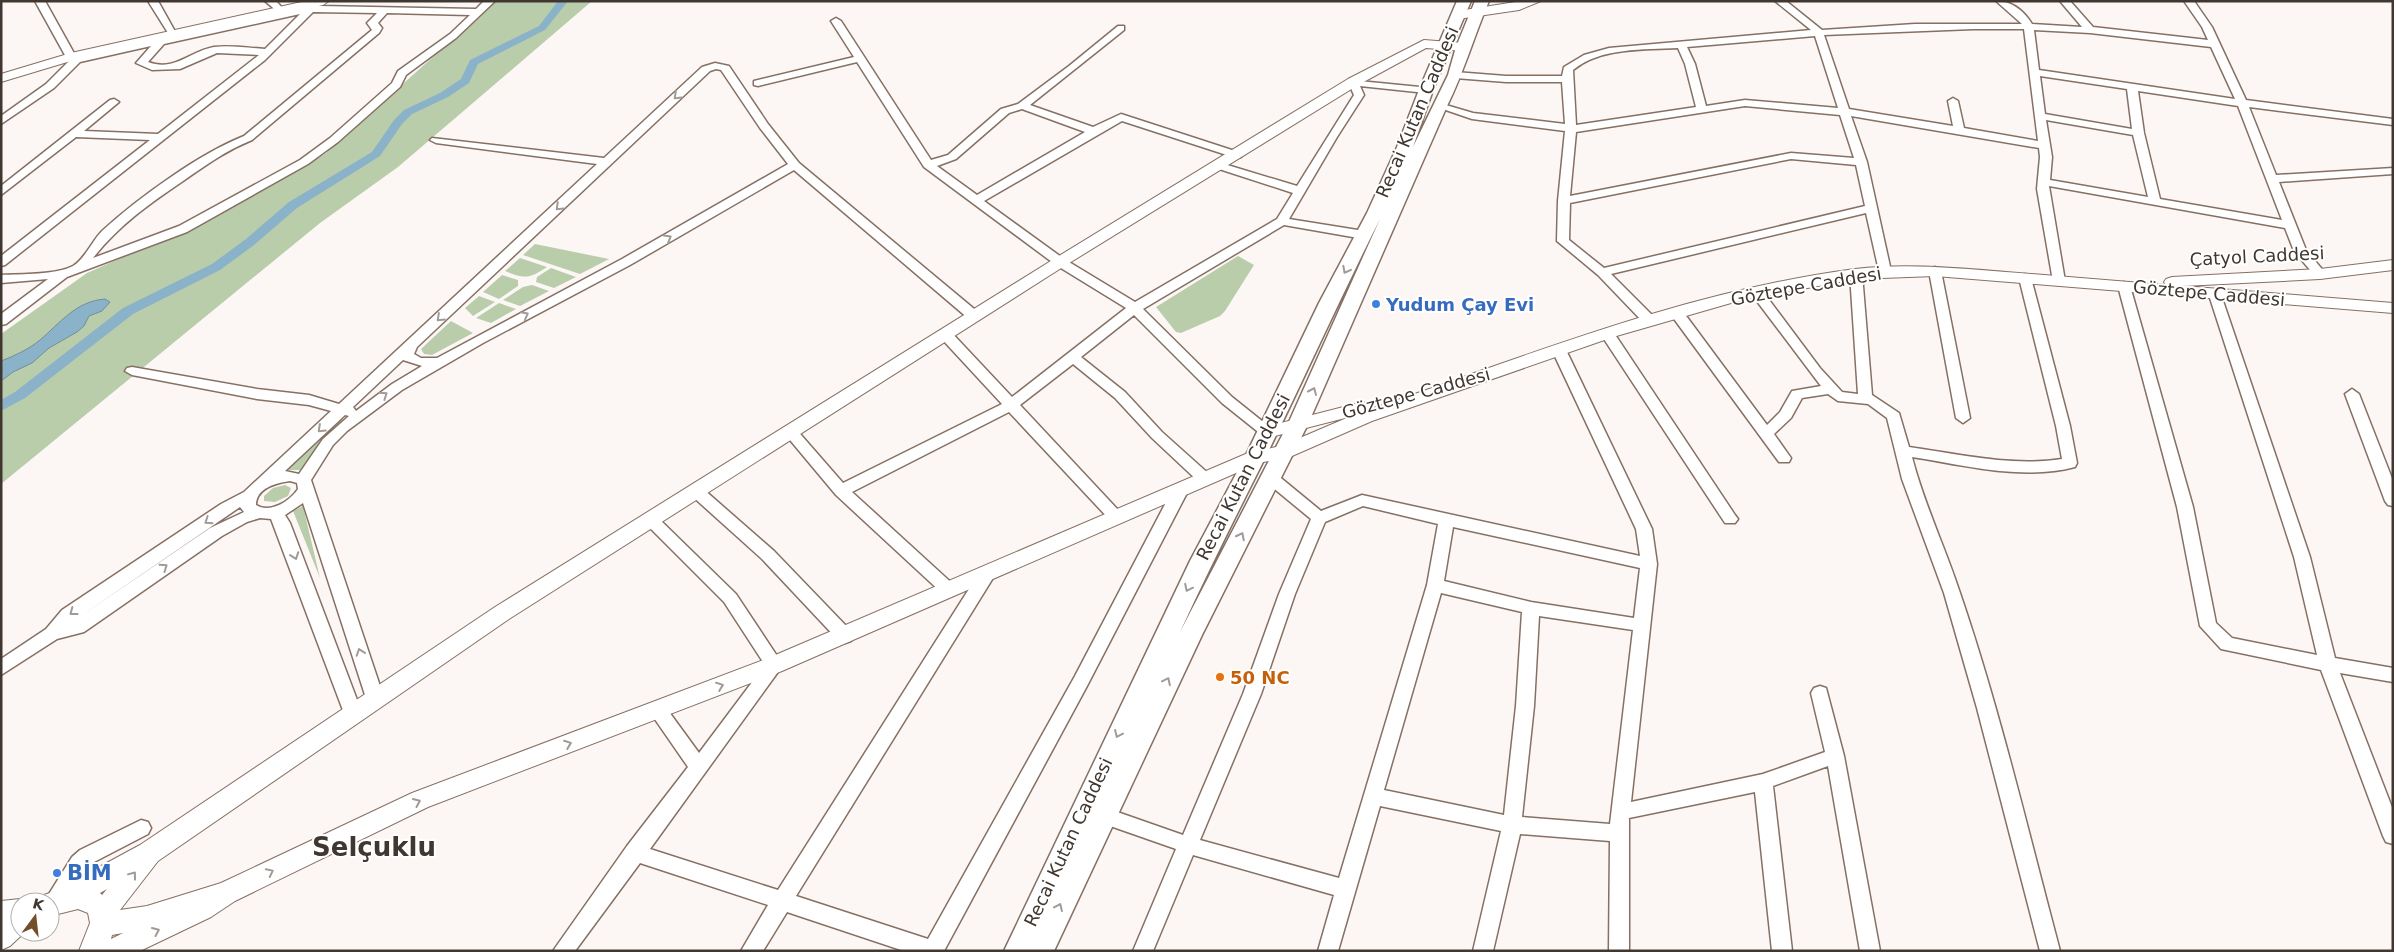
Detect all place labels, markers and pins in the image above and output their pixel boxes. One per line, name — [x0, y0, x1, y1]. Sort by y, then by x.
place label: Yudum Çay Evi — [1385, 294, 1534, 315]
marker: Yudum Çay Evi — [1370, 298, 1382, 310]
place label: 50 NC — [1230, 667, 1290, 688]
marker: 50 NC — [1214, 671, 1226, 683]
place label: BİM — [67, 860, 112, 885]
marker: BİM — [51, 867, 63, 879]

